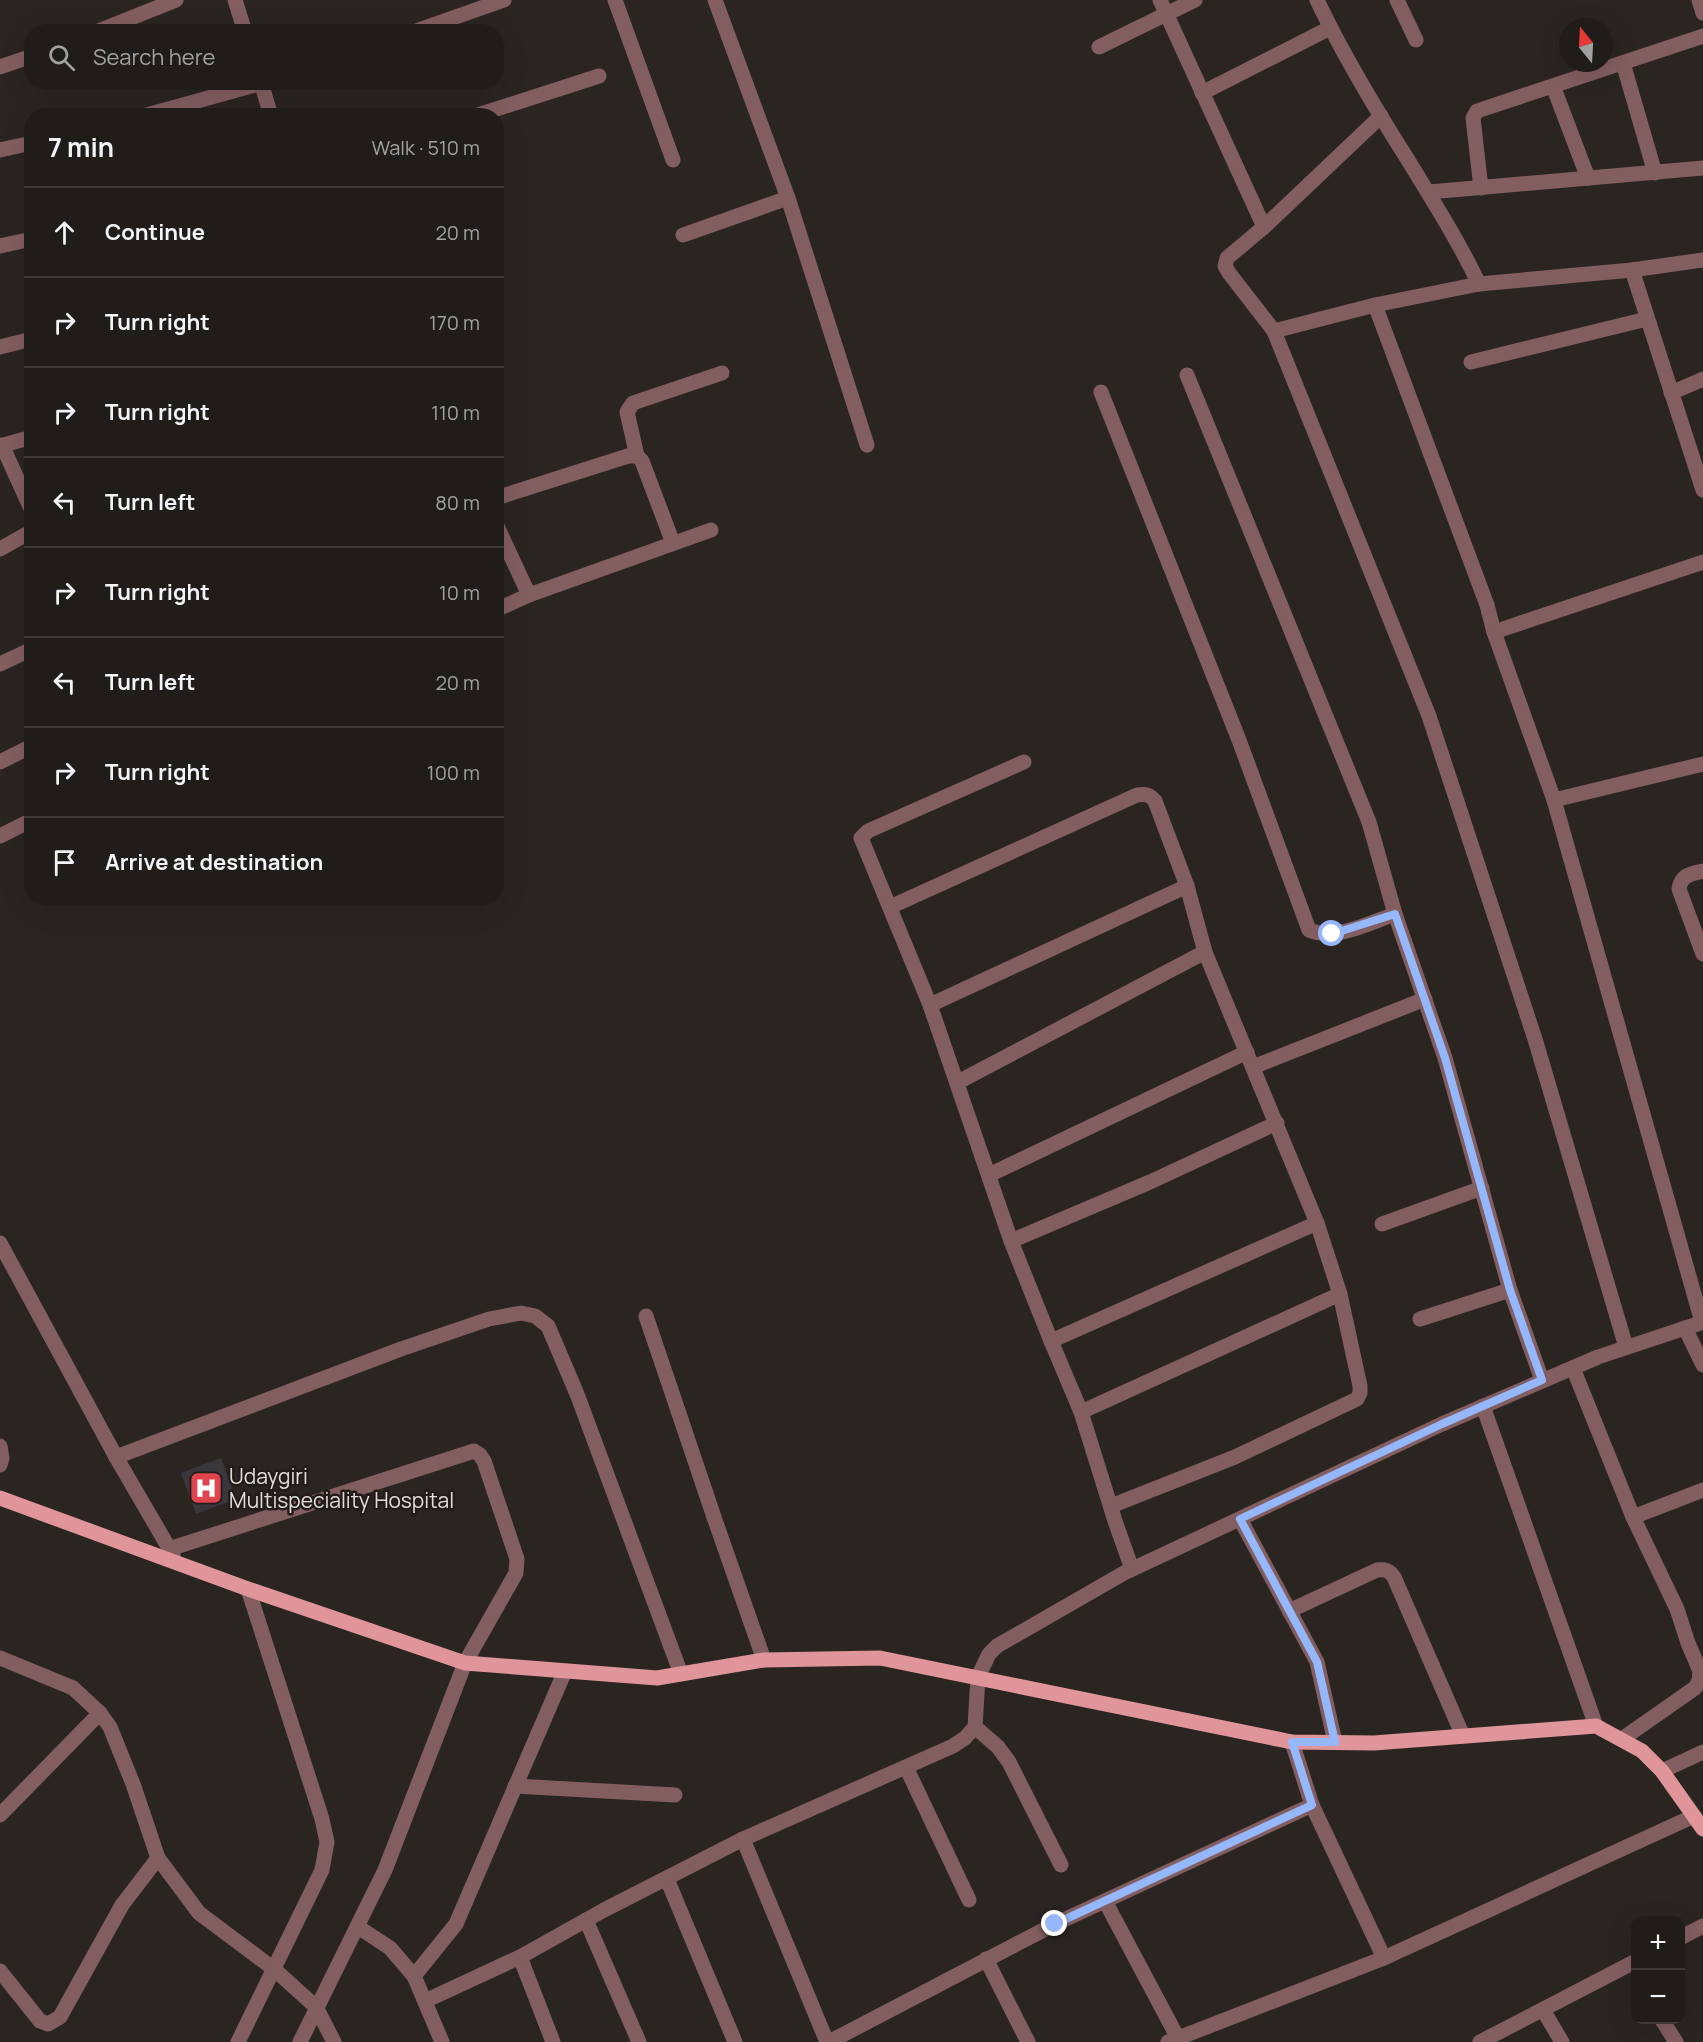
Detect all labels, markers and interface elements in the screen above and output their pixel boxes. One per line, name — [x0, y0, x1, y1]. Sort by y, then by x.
north arrow — [1559, 18, 1613, 72]
search box — [24, 24, 504, 90]
icon: search — [45, 41, 78, 74]
text: Search here — [93, 42, 215, 72]
text: 7 min — [48, 129, 114, 165]
text: Walk · 510 m — [371, 134, 480, 161]
icon: ahead — [48, 216, 81, 249]
text: Continue — [105, 217, 205, 247]
text: 20 m — [435, 219, 480, 246]
icon: right — [48, 306, 81, 339]
text: Turn right — [105, 307, 210, 337]
text: 170 m — [429, 309, 480, 336]
icon: right — [48, 396, 81, 429]
text: Turn right — [105, 397, 210, 427]
text: 110 m — [431, 399, 480, 426]
icon: left — [48, 486, 81, 519]
text: Turn left — [105, 487, 195, 517]
text: 80 m — [435, 489, 480, 516]
icon: right — [48, 576, 81, 609]
text: Turn right — [105, 577, 210, 607]
text: 10 m — [439, 579, 480, 606]
icon: left — [48, 666, 81, 699]
text: Turn left — [105, 667, 195, 697]
text: 20 m — [435, 669, 480, 696]
icon: right — [48, 756, 81, 789]
text: Turn right — [105, 757, 210, 787]
text: 100 m — [427, 759, 480, 786]
icon: arrive — [48, 846, 81, 879]
text: Arrive at destination — [105, 847, 323, 877]
route start — [1318, 920, 1344, 946]
place label: Udaygiri Multispeciality Hospital — [229, 1462, 454, 1514]
hospital icon: Udaygiri Multispeciality Hospital — [188, 1470, 224, 1506]
route end — [1041, 1910, 1067, 1936]
map controls — [1631, 1916, 1685, 2024]
button: + — [1631, 1916, 1685, 1970]
button: − — [1631, 1970, 1685, 2024]

